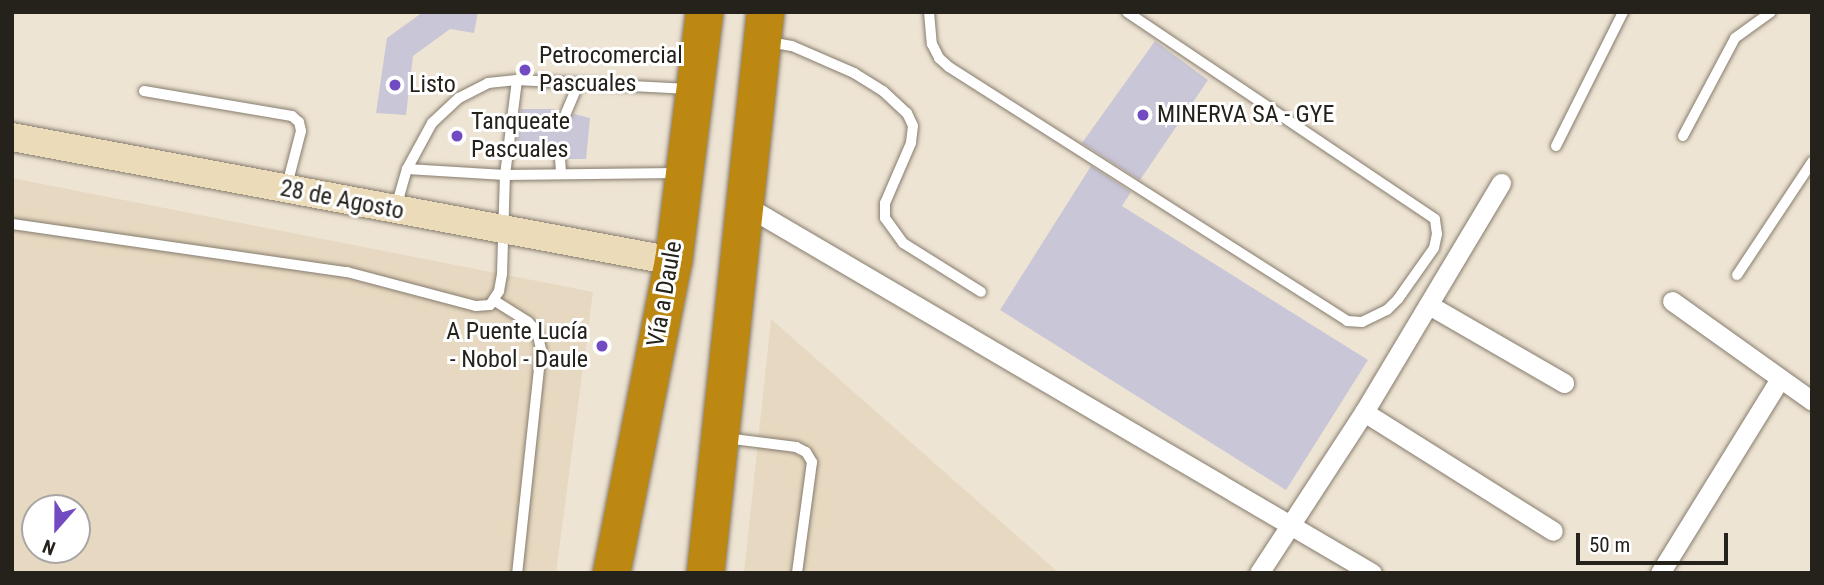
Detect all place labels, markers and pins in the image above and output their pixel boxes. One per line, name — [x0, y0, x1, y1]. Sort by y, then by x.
place label: Petrocomercial Pascuales — [539, 42, 683, 98]
marker: Petrocomercial Pascuales — [517, 62, 533, 78]
place label: Listo — [409, 71, 456, 99]
marker: Listo — [387, 77, 403, 93]
place label: MINERVA SA - GYE — [1157, 101, 1334, 129]
marker: MINERVA SA - GYE — [1135, 107, 1151, 123]
place label: Tanqueate Pascuales — [471, 108, 570, 164]
marker: Tanqueate Pascuales — [449, 128, 465, 144]
place label: A Puente Lucía - Nobol - Daule — [446, 318, 588, 374]
marker: A Puente Lucía - Nobol - Daule — [594, 338, 610, 354]

